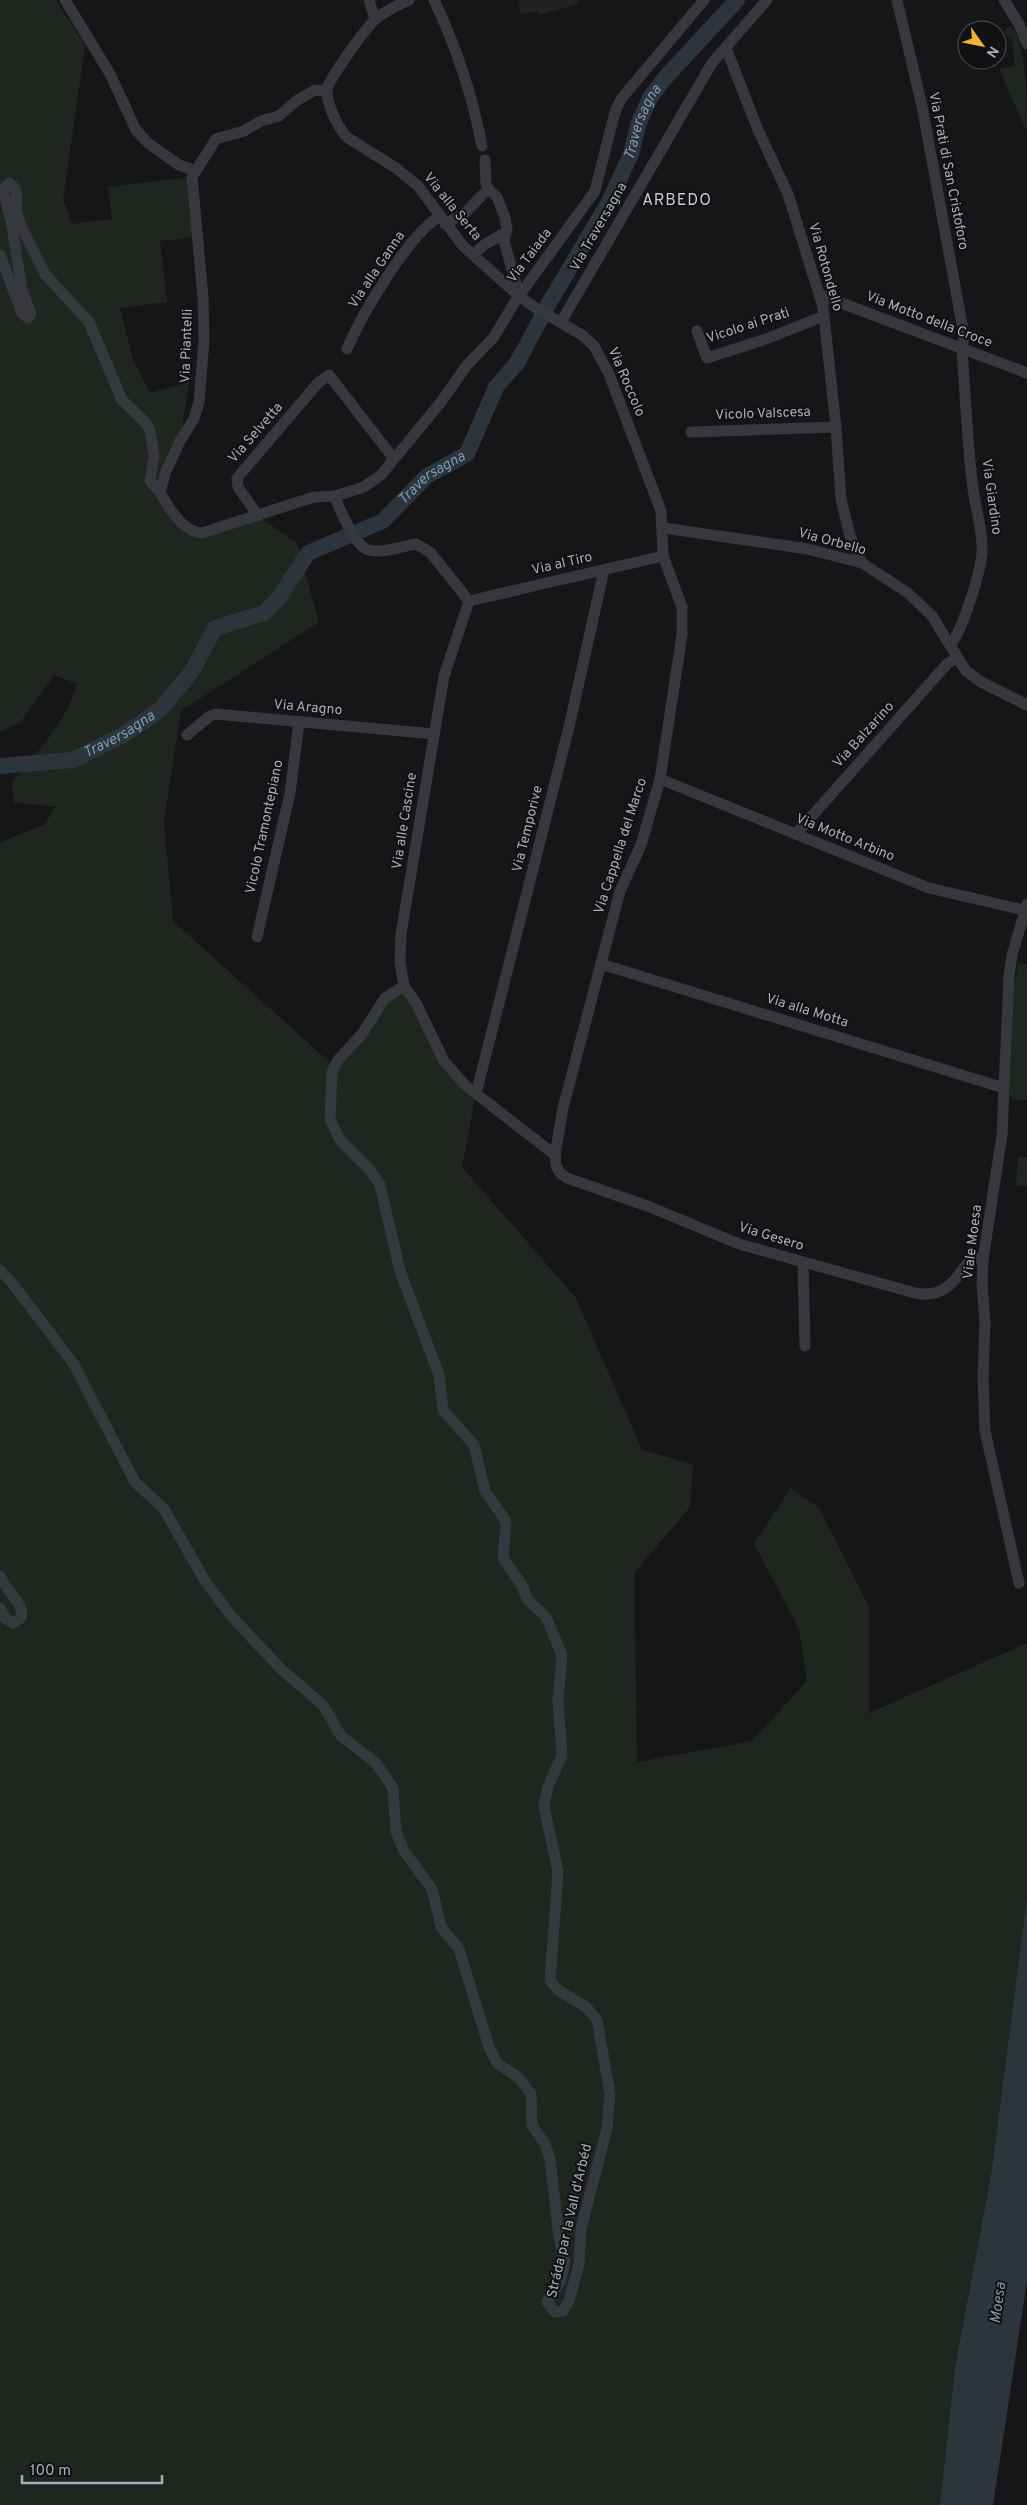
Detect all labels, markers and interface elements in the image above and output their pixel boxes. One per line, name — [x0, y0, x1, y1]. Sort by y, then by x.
north arrow — [957, 20, 1007, 70]
text: N — [982, 42, 1002, 60]
water label: Traversagna — [620, 81, 666, 163]
street label: Via Prati di San Cristoforo — [924, 91, 972, 252]
street label: Via alla Serta — [419, 170, 485, 244]
street label: Via Traversagna — [567, 180, 631, 274]
district label: ARBEDO — [642, 191, 712, 211]
street label: Via Rotondello — [804, 221, 846, 313]
street label: Via Taiada — [504, 225, 556, 287]
street label: Via alla Ganna — [345, 228, 409, 312]
street label: Via Motto della Croce — [863, 288, 995, 352]
street label: Vicolo ai Prati — [704, 305, 792, 347]
street label: Via Piantelli — [177, 308, 197, 384]
street label: Via Roccolo — [604, 345, 648, 419]
street label: Via Selvetta — [225, 399, 287, 467]
street label: Vicolo Valscesa — [715, 404, 811, 424]
water label: Traversagna — [394, 447, 469, 509]
street label: Via Giardino — [977, 458, 1005, 536]
street label: Via Orbello — [796, 525, 868, 559]
street label: Via al Tiro — [530, 549, 594, 579]
street label: Via Aragno — [273, 697, 343, 719]
street label: Via Balzarino — [830, 698, 898, 772]
water label: Traversagna — [80, 706, 159, 763]
street label: Vicolo Tramontepiano — [242, 758, 288, 896]
street label: Via alle Cascine — [389, 771, 421, 871]
street label: Via Cappella del Marco — [591, 776, 651, 916]
street label: Via Temporive — [509, 784, 547, 874]
street label: Via Motto Arbino — [793, 810, 897, 866]
street label: Via alla Motta — [764, 990, 850, 1032]
street label: Viale Moesa — [960, 1204, 986, 1280]
street label: Via Gesero — [736, 1219, 806, 1255]
street label: Stráda par la Vall d'Arbéd — [544, 2142, 596, 2300]
water label: Moesa — [987, 2281, 1011, 2325]
scale bar — [22, 2452, 162, 2484]
text: 100 m — [30, 2462, 71, 2481]

